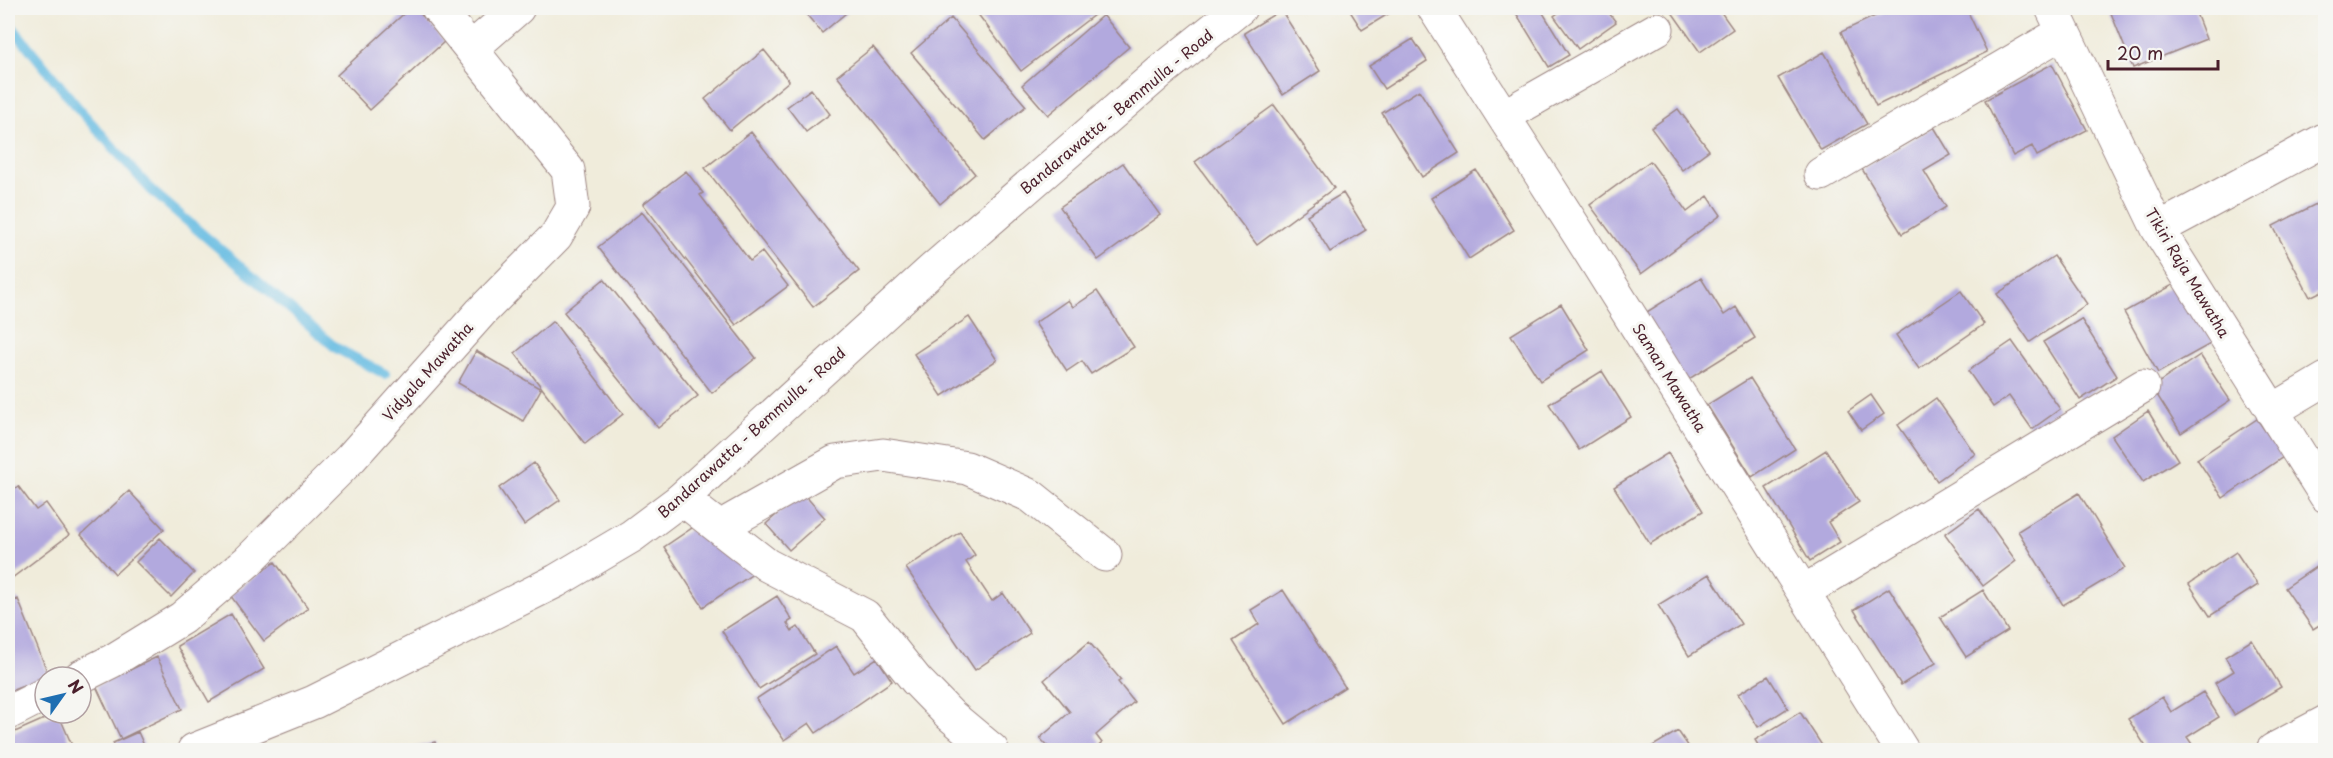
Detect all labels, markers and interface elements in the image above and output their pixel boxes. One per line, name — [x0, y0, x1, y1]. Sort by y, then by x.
street label: Bandarawatta - Bemmulla - Road — [1014, 23, 1218, 199]
scale bar — [2108, 33, 2218, 71]
text: 20 m — [2117, 39, 2163, 66]
street label: Tikiri Raja Mawatha — [2140, 203, 2237, 342]
street label: Vidyala Mawatha — [376, 316, 478, 426]
street label: Saman Mawatha — [1628, 318, 1713, 437]
street label: Bandarawatta - Bemmulla - Road — [652, 341, 850, 523]
north arrow — [33, 665, 93, 725]
text: N — [63, 674, 90, 698]

